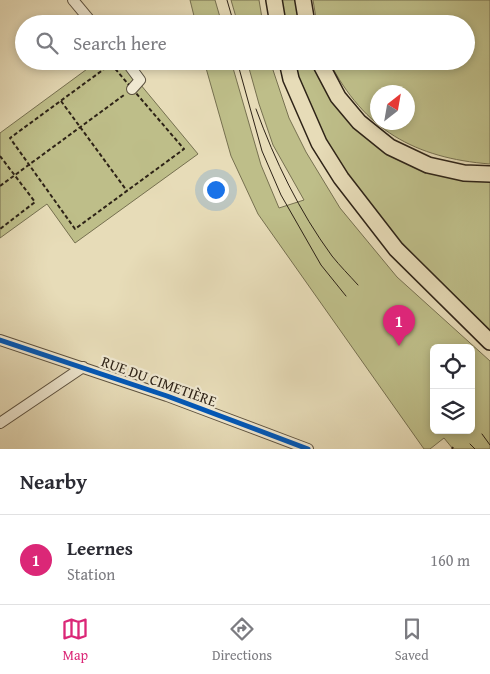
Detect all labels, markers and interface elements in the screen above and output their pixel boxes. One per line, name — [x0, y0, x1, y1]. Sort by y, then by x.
search box — [15, 15, 475, 70]
icon: search — [33, 29, 61, 57]
text: Search here — [73, 29, 167, 57]
north arrow — [370, 85, 415, 130]
your location — [203, 177, 229, 203]
pin: 1 — [383, 305, 415, 346]
map controls — [430, 344, 475, 434]
button: locate — [430, 344, 475, 389]
street label: RUE DU CIMETIÈRE — [98, 350, 220, 412]
button: layers — [430, 389, 475, 434]
text: Nearby — [20, 466, 87, 497]
text: Leernes — [67, 534, 133, 562]
text: 1 — [32, 548, 40, 572]
text: 160 m — [430, 548, 470, 572]
text: Station — [67, 562, 115, 586]
tab: Map — [61, 615, 89, 665]
tab: Directions — [212, 615, 272, 665]
tab: Saved — [395, 615, 429, 665]

